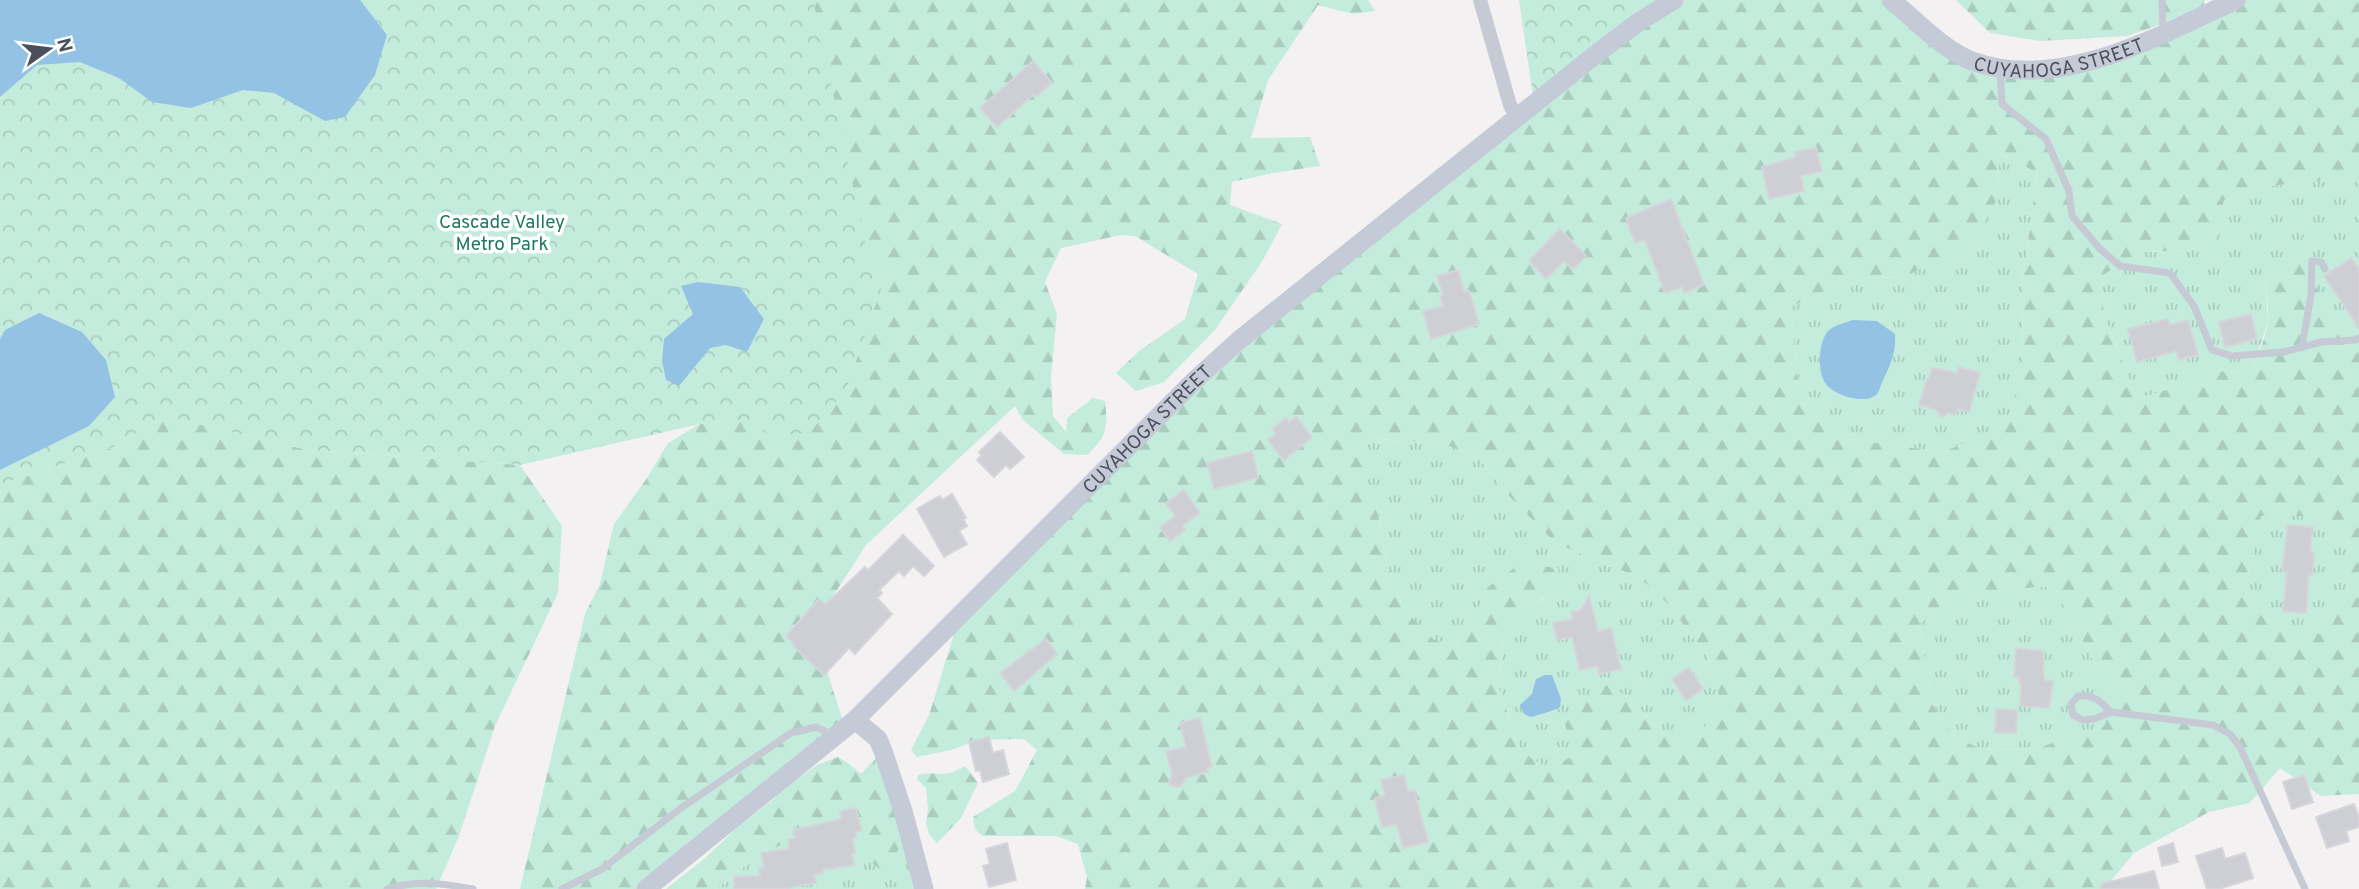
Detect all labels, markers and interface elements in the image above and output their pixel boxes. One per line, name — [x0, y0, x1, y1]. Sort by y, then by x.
north arrow — [14, 14, 84, 84]
street label: CUYAHOGA STREET — [1970, 34, 2148, 84]
text: N — [50, 36, 77, 55]
park label: Cascade Valley Metro Park — [439, 211, 565, 257]
street label: CUYAHOGA STREET — [1078, 360, 1218, 500]

